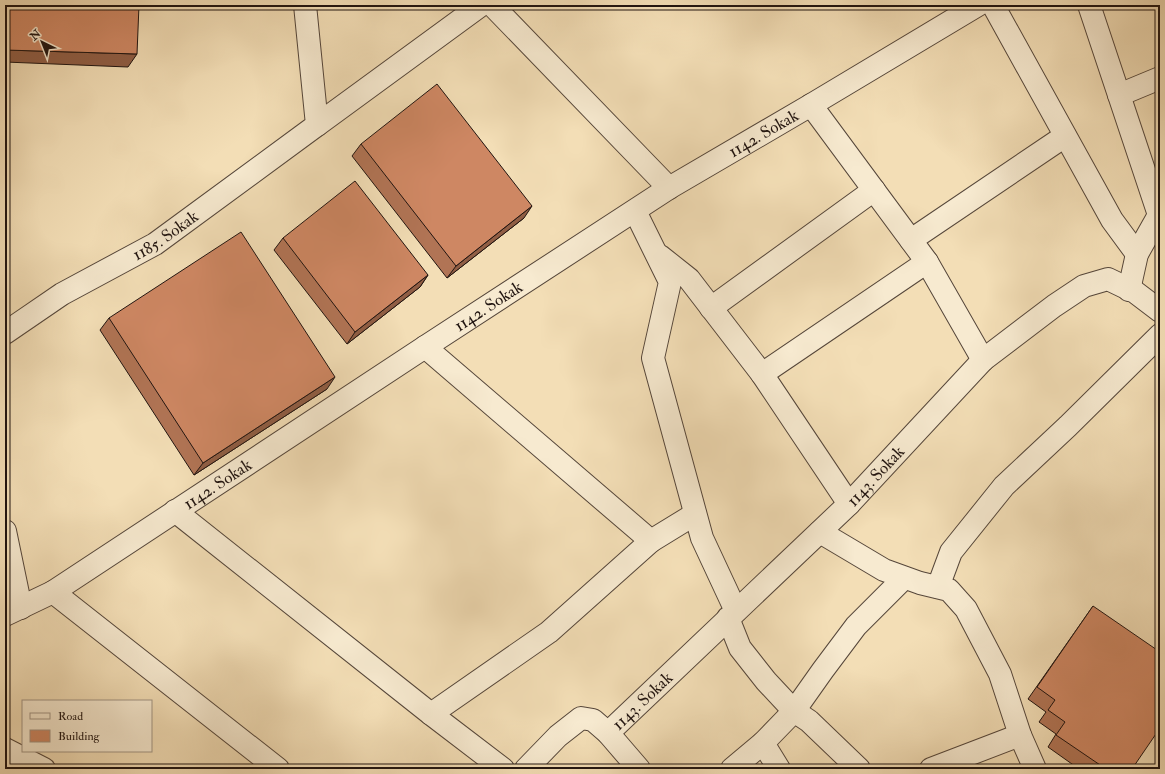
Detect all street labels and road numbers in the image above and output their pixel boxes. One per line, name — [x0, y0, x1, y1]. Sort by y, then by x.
street label: 1142. Sokak — [725, 105, 802, 162]
street label: 1185. Sokak — [129, 206, 202, 265]
street label: 1142. Sokak — [450, 276, 527, 336]
street label: 1143. Sokak — [842, 441, 909, 511]
street label: 1142. Sokak — [179, 454, 256, 514]
street label: 1143. Sokak — [608, 667, 677, 735]

